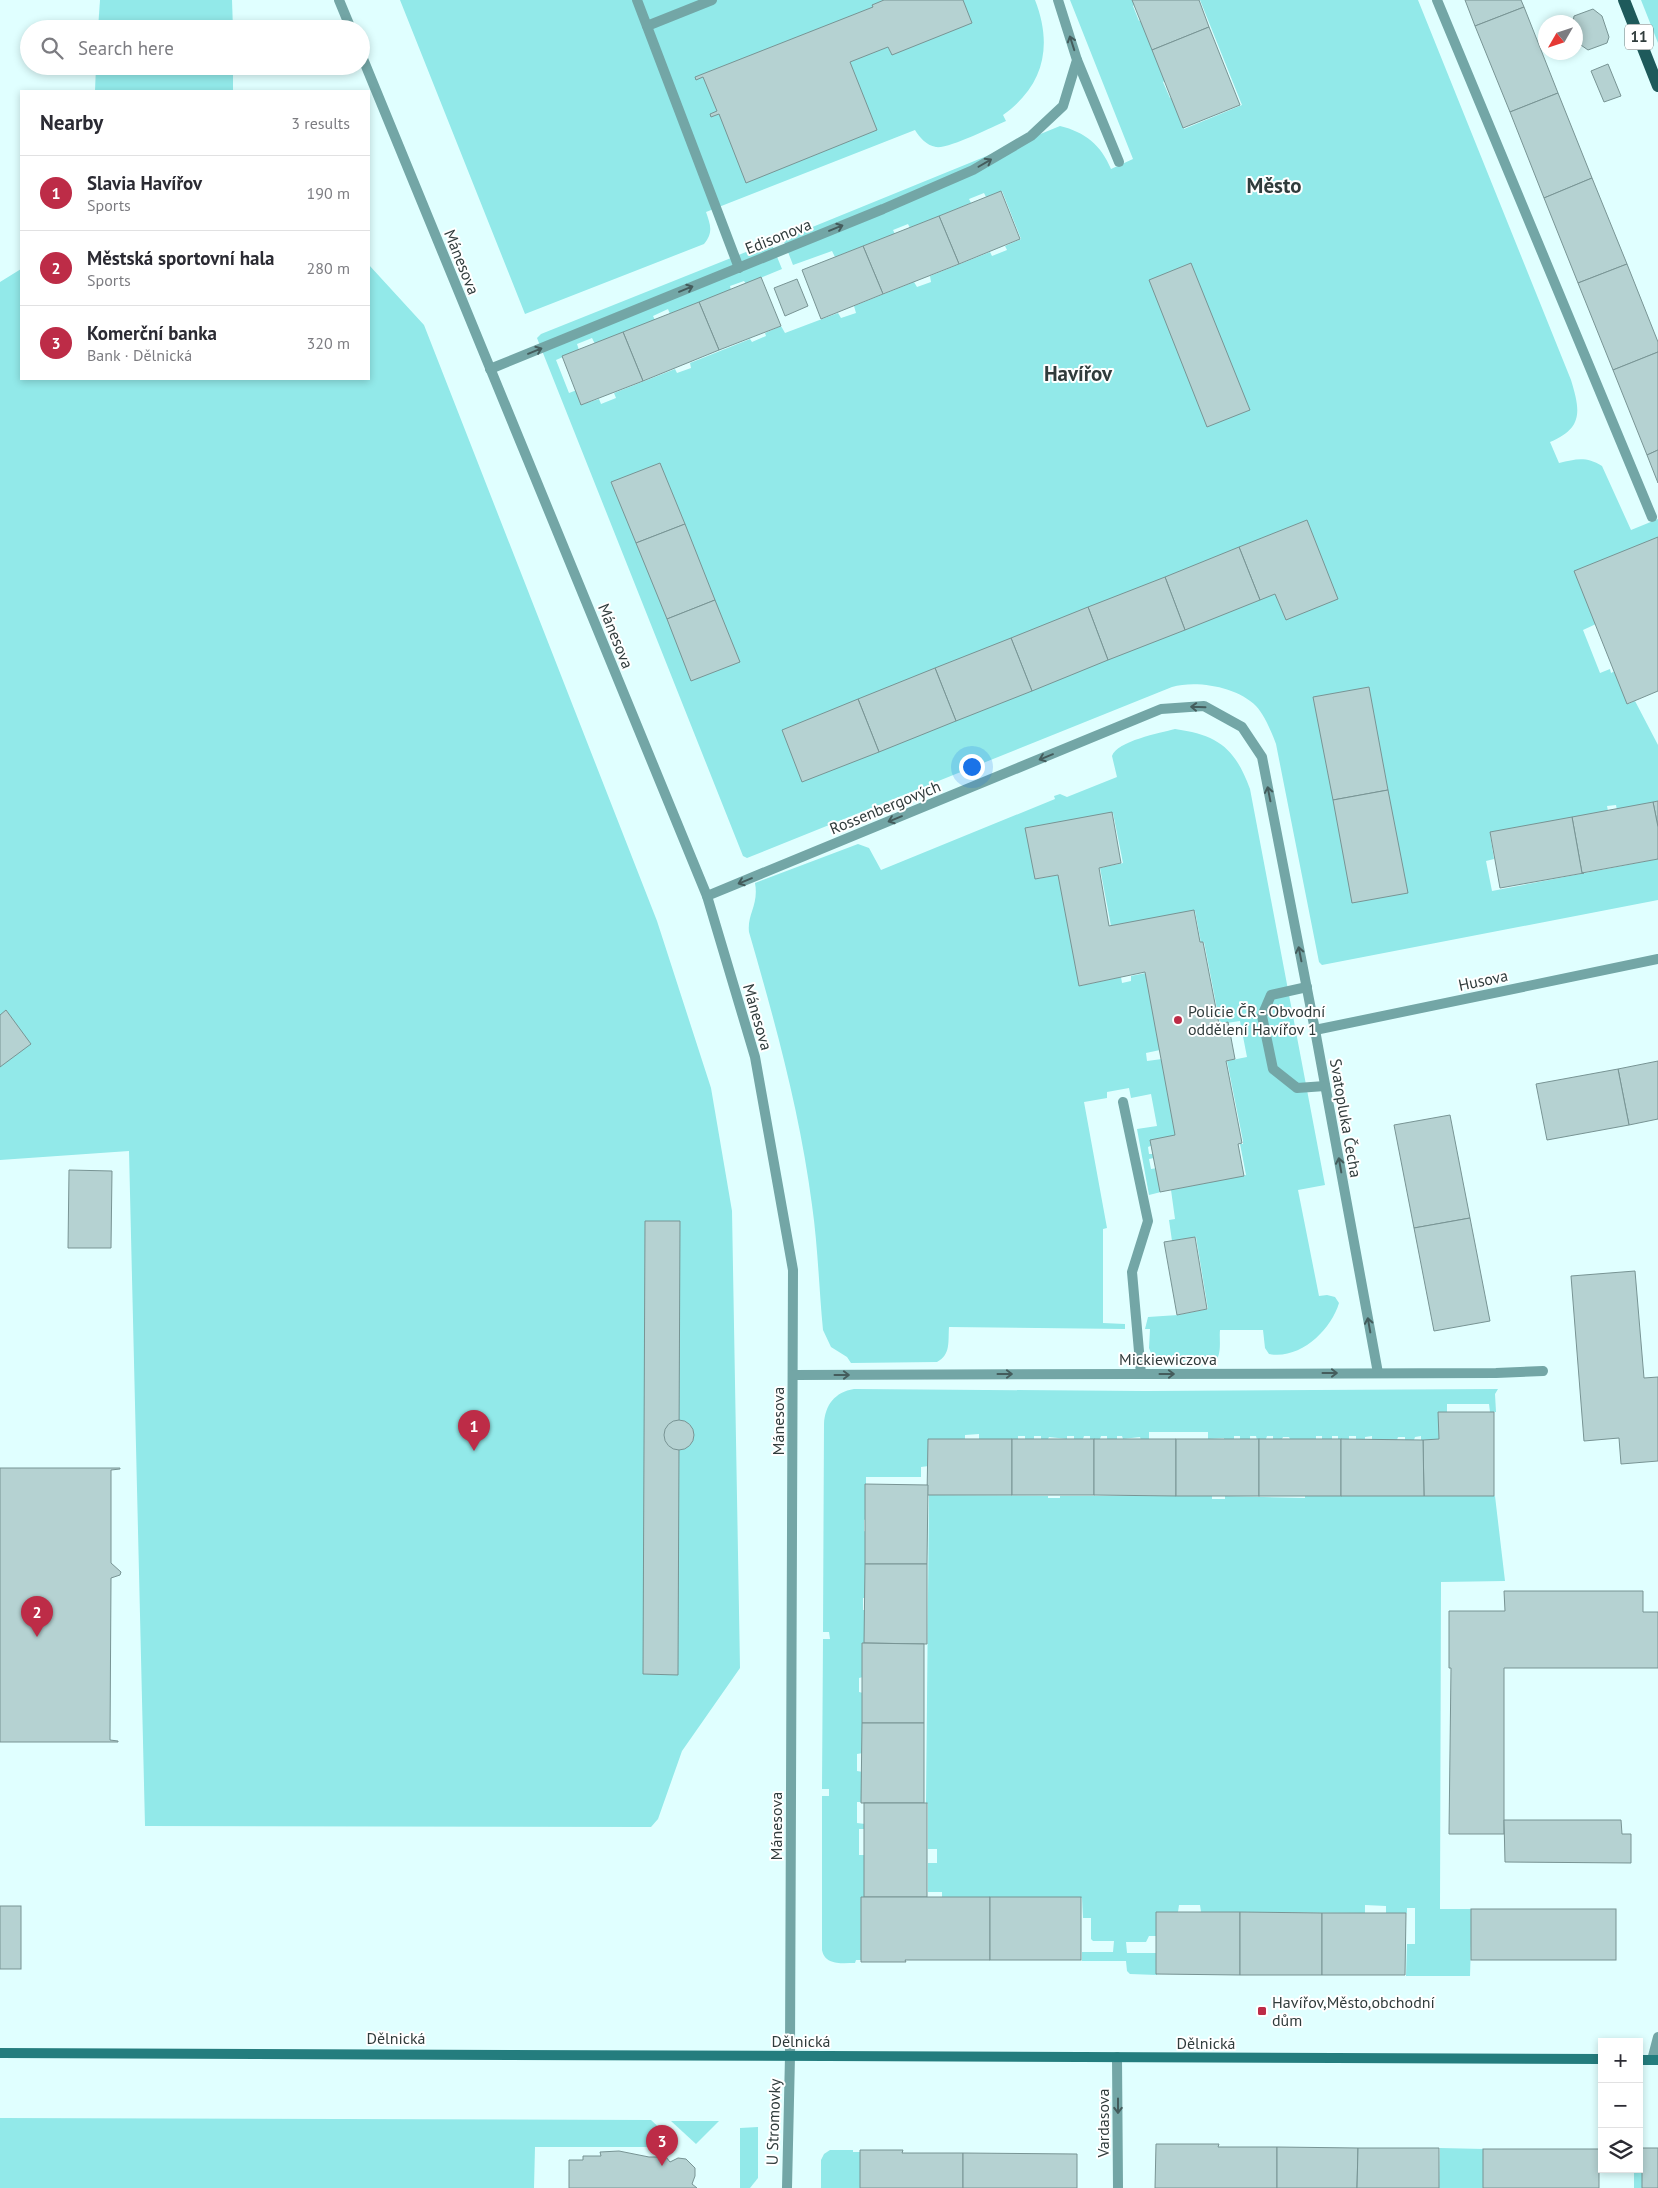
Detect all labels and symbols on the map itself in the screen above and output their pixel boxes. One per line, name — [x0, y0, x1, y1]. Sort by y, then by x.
north arrow — [1538, 15, 1583, 60]
road number: 11 — [1625, 24, 1653, 50]
one-way arrow — [1067, 36, 1076, 51]
one-way arrow — [977, 157, 992, 167]
district label: Město — [1247, 172, 1301, 199]
street label: Edisonova — [742, 214, 814, 258]
one-way arrow — [828, 223, 843, 232]
street label: Mánesova — [440, 227, 484, 297]
one-way arrow — [678, 284, 693, 294]
one-way arrow — [527, 345, 542, 355]
district label: Havířov — [1044, 360, 1113, 387]
street label: Mánesova — [594, 601, 638, 671]
one-way arrow — [1191, 703, 1207, 712]
one-way arrow — [1038, 753, 1053, 762]
your location — [959, 754, 985, 780]
street label: Rossenbergových — [827, 776, 943, 838]
one-way arrow — [1264, 787, 1273, 803]
one-way arrow — [888, 814, 903, 824]
one-way arrow — [738, 876, 753, 886]
one-way arrow — [1295, 946, 1305, 962]
street label: Husova — [1456, 965, 1510, 995]
street label: Mánesova — [739, 981, 777, 1053]
place label: Policie ČR - Obvodní oddělení Havířov 1 — [1188, 1001, 1325, 1039]
marker: Policie ČR - Obvodní oddělení Havířov 1 — [1172, 1014, 1184, 1026]
street label: Svatopluka Čecha — [1326, 1057, 1366, 1179]
one-way arrow — [1334, 1157, 1344, 1173]
one-way arrow — [1364, 1317, 1374, 1333]
street label: Mickiewiczova — [1119, 1349, 1217, 1369]
one-way arrow — [1321, 1368, 1337, 1378]
one-way arrow — [996, 1369, 1012, 1379]
one-way arrow — [1158, 1369, 1175, 1379]
one-way arrow — [834, 1370, 850, 1380]
street label: Mánesova — [768, 1387, 788, 1455]
pin: 1 — [458, 1410, 490, 1451]
pin: 2 — [21, 1596, 53, 1637]
street label: Mánesova — [766, 1792, 786, 1860]
place label: Havířov,Město,obchodní dům — [1272, 1992, 1435, 2030]
marker: Havířov,Město,obchodní dům — [1256, 2005, 1268, 2017]
street label: Dělnická — [366, 2028, 426, 2048]
street label: Dělnická — [771, 2031, 831, 2051]
street label: Dělnická — [1176, 2033, 1236, 2053]
street label: U Stromovky — [761, 2078, 785, 2166]
street label: Vardasova — [1093, 2089, 1113, 2158]
one-way arrow — [1113, 2098, 1123, 2114]
pin: 3 — [646, 2125, 678, 2166]

